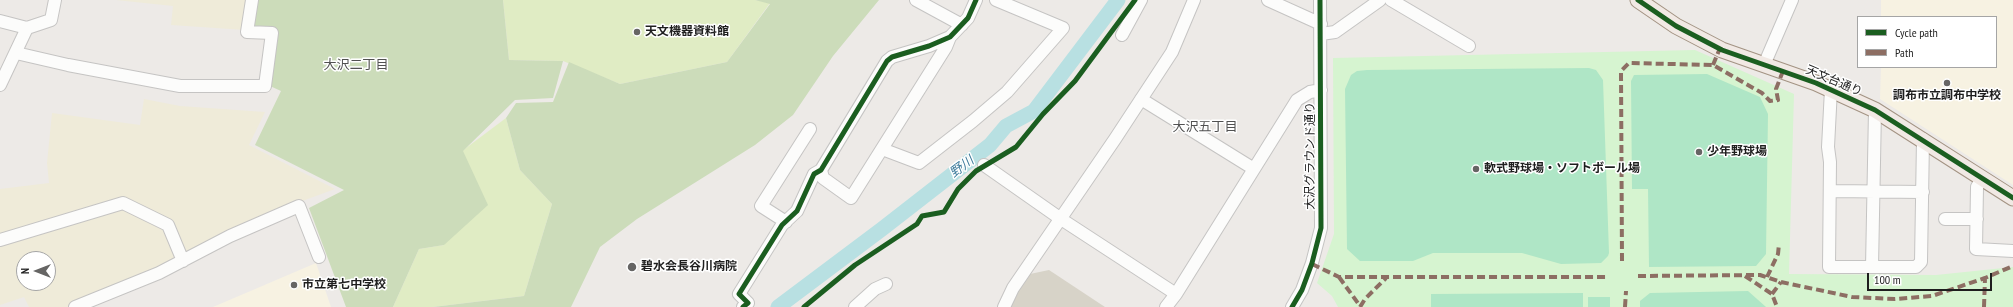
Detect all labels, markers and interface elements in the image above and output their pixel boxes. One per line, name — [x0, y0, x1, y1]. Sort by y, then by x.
legend — [1857, 16, 1997, 68]
place label: 天文機器資料館 — [645, 25, 729, 39]
text: Cycle path — [1895, 25, 1938, 40]
marker: 天文機器資料館 — [632, 27, 642, 37]
text: Path — [1895, 45, 1913, 60]
district label: 大沢二丁目 — [324, 57, 388, 73]
street label: 天文台通り — [1804, 63, 1864, 99]
marker: 調布市立調布中学校 — [1942, 78, 1952, 88]
place label: 調布市立調布中学校 — [1893, 89, 2001, 103]
street label: 大沢グラウンド通り — [1304, 102, 1318, 210]
district label: 大沢五丁目 — [1173, 119, 1237, 135]
place label: 少年野球場 — [1707, 145, 1767, 159]
marker: 少年野球場 — [1694, 147, 1704, 157]
water label: 野川 — [947, 153, 977, 181]
place label: 軟式野球場・ソフトボール場 — [1484, 162, 1640, 176]
marker: 軟式野球場・ソフトボール場 — [1471, 164, 1481, 174]
north arrow — [16, 251, 56, 291]
place label: 碧水会長谷川病院 — [641, 260, 737, 274]
marker: 碧水会長谷川病院 — [626, 261, 638, 273]
scale bar — [1869, 265, 1994, 291]
text: N — [18, 268, 32, 274]
text: 100 m — [1874, 272, 1901, 287]
place label: 市立第七中学校 — [302, 278, 386, 292]
marker: 市立第七中学校 — [289, 280, 299, 290]

